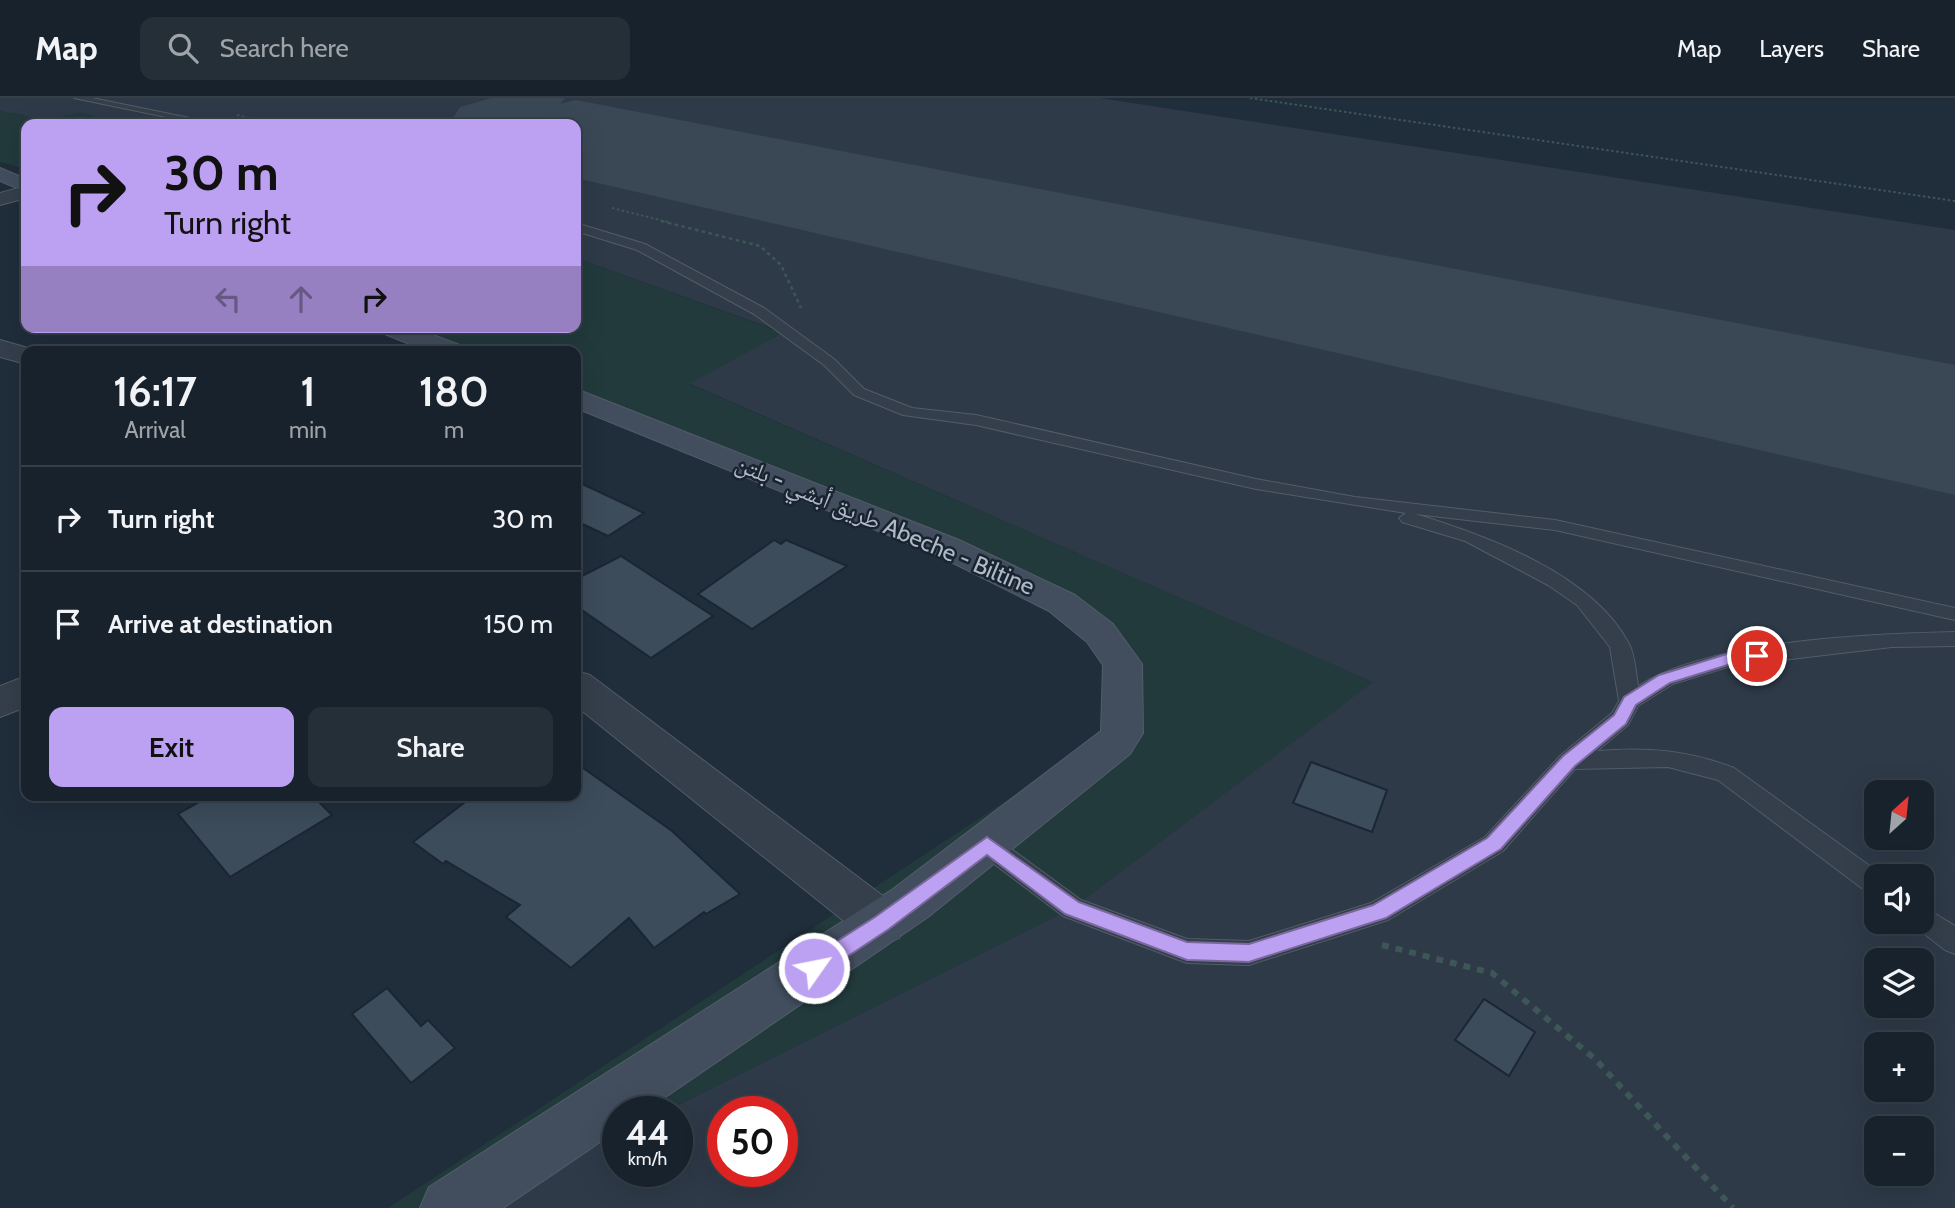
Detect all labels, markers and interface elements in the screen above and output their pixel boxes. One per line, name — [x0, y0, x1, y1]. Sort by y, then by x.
search box — [140, 17, 630, 80]
text: Map — [35, 28, 98, 68]
icon: search — [164, 29, 202, 67]
text: Search here — [220, 32, 349, 64]
text: Map — [1677, 34, 1721, 63]
text: Layers — [1759, 34, 1824, 63]
text: Share — [1862, 34, 1920, 63]
text: 30 m — [164, 143, 279, 202]
icon: right — [49, 147, 140, 238]
text: Turn right — [164, 203, 291, 242]
icon: left — [209, 280, 247, 318]
icon: ahead — [282, 280, 320, 318]
icon: right — [355, 280, 393, 318]
text: 16:17 — [113, 365, 197, 417]
text: 1 — [301, 365, 315, 417]
text: 180 — [419, 365, 489, 417]
text: Arrival — [124, 416, 186, 444]
text: min — [289, 416, 327, 444]
text: m — [444, 416, 464, 444]
street label: طريق أبشي - بلتن Abeche - Biltine — [729, 448, 1039, 606]
icon: right — [49, 500, 87, 538]
text: Turn right — [108, 503, 214, 535]
text: 30 m — [492, 503, 553, 535]
icon: arrive — [49, 605, 87, 643]
text: Arrive at destination — [108, 608, 333, 640]
text: 150 m — [484, 608, 553, 640]
pin — [1727, 626, 1787, 686]
icon: arrive — [1738, 637, 1776, 675]
button: Exit — [49, 707, 294, 787]
button: Share — [308, 707, 553, 787]
north arrow — [1864, 780, 1934, 850]
map controls — [1864, 780, 1934, 1186]
button: sound — [1864, 864, 1934, 934]
position arrow — [777, 931, 851, 1005]
button: layers — [1864, 948, 1934, 1018]
button: + — [1864, 1032, 1934, 1102]
speed limit sign: 50 — [707, 1096, 798, 1187]
text: 44 — [626, 1111, 669, 1154]
button: − — [1864, 1116, 1934, 1186]
text: km/h — [628, 1148, 667, 1170]

